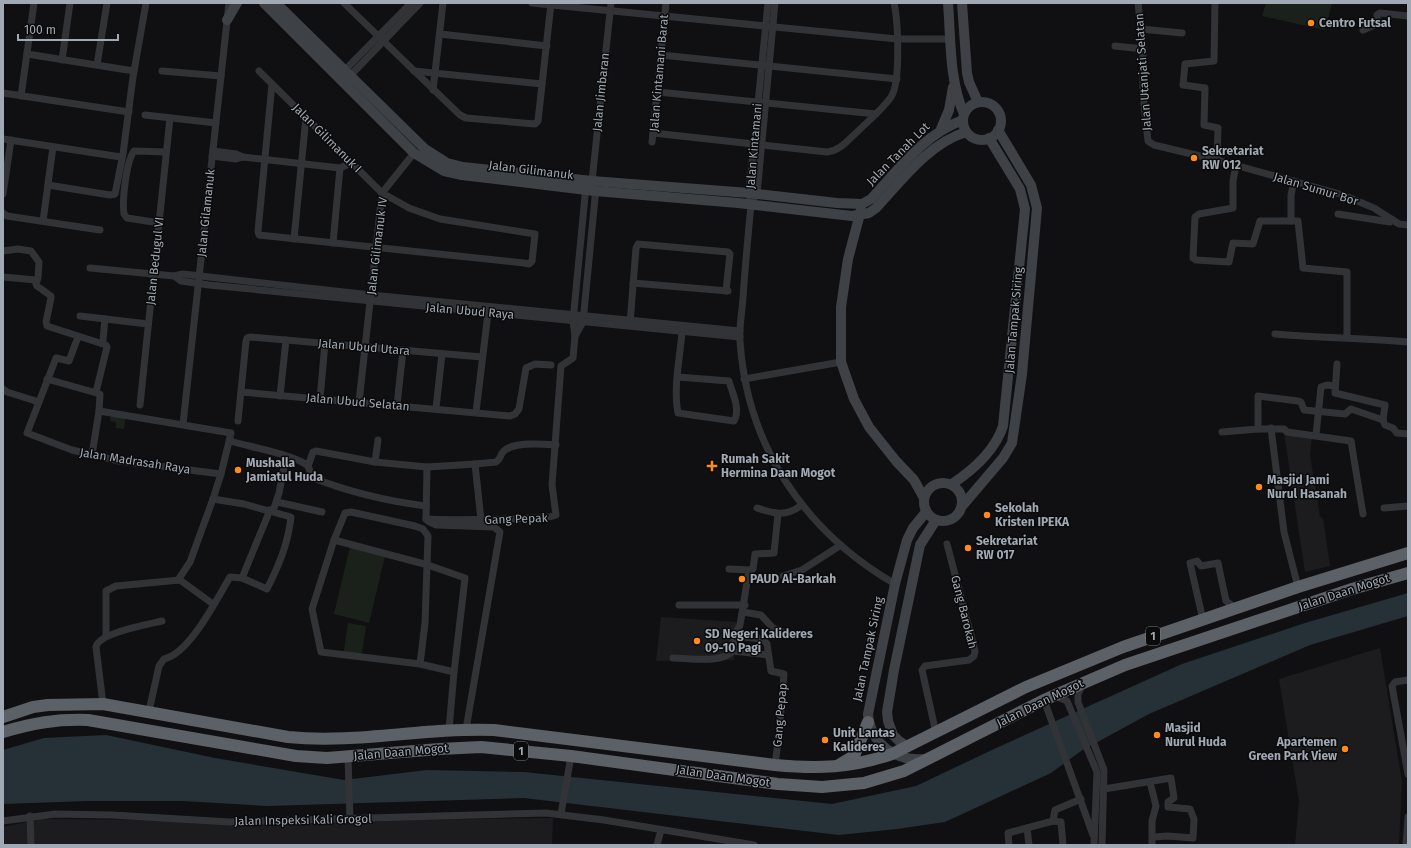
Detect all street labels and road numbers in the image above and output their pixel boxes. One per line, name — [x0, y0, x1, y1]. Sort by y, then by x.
street label: Jalan Kintamani Barat — [647, 13, 671, 132]
street label: Jalan Utanjati Selatan — [1132, 13, 1154, 131]
street label: Jalan Jimbaran — [590, 52, 612, 132]
street label: Jalan Gilimanuk I — [290, 101, 364, 175]
street label: Jalan Kintamani — [743, 103, 765, 189]
street label: Jalan Tanah Lot — [864, 119, 933, 188]
street label: Jalan Gilimanuk — [488, 158, 575, 182]
street label: Jalan Gilamanuk — [194, 168, 218, 258]
street label: Jalan Sumur Bor — [1272, 169, 1360, 209]
street label: Jalan Gilimanuk IV — [364, 196, 390, 296]
street label: Jalan Bedugul VI — [143, 216, 167, 306]
street label: Jalan Tampak Siring — [1002, 265, 1026, 374]
street label: Jalan Ubud Raya — [425, 300, 515, 322]
street label: Jalan Ubud Utara — [317, 336, 411, 358]
street label: Jalan Ubud Selatan — [306, 391, 410, 413]
street label: Jalan Madrasah Raya — [79, 445, 191, 477]
street label: Gang Pepak — [484, 511, 549, 527]
street label: Jalan Daan Mogot — [1297, 570, 1392, 613]
street label: Gang Barokah — [948, 574, 980, 650]
street label: Jalan Tampak Siring — [850, 595, 886, 703]
road number: 1 — [1146, 627, 1160, 645]
street label: Jalan Daan Mogot — [994, 676, 1086, 730]
street label: Gang Pepap — [770, 682, 790, 748]
street label: Jalan Daan Mogot — [353, 741, 449, 763]
road number: 1 — [514, 742, 528, 760]
street label: Jalan Daan Mogot — [675, 762, 772, 790]
street label: Jalan Inspeksi Kali Grogol — [234, 812, 372, 828]

